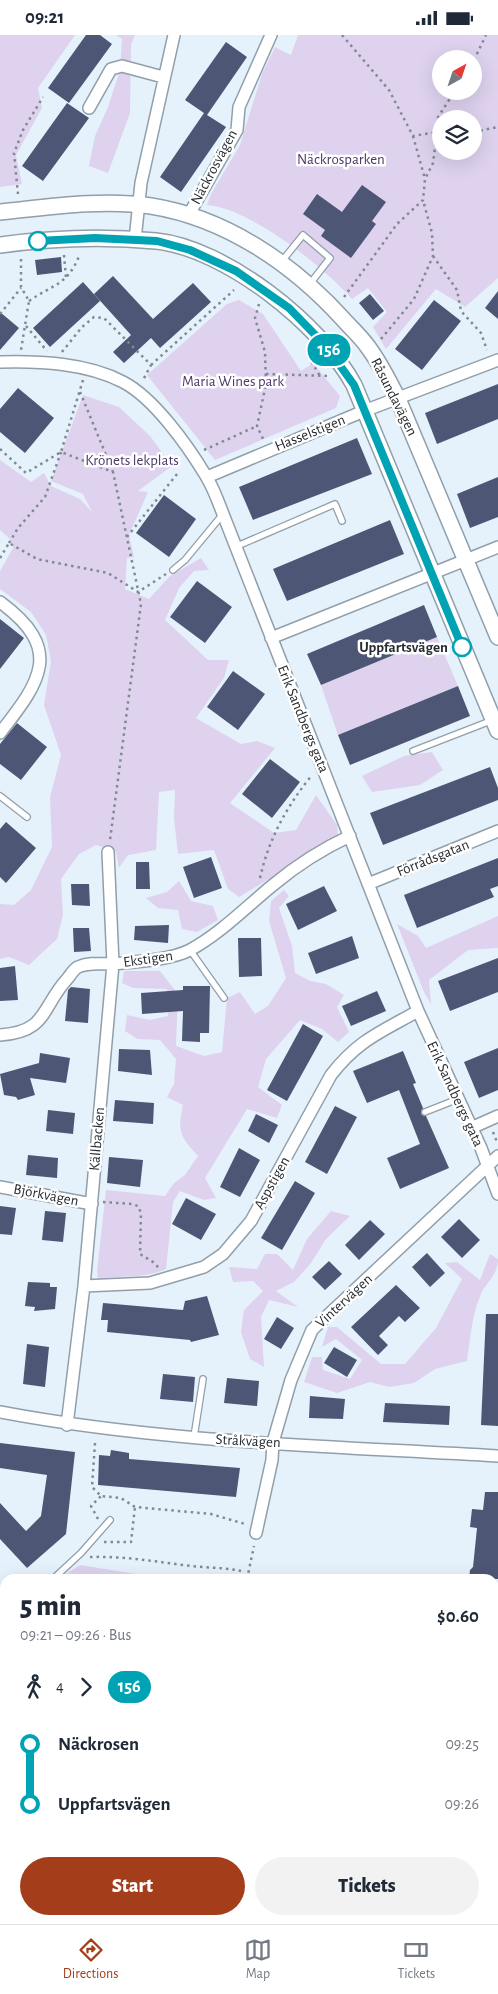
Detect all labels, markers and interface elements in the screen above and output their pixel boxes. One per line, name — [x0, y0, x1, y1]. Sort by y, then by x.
text: 09:21 — [25, 8, 64, 27]
north arrow — [432, 50, 482, 100]
map controls — [432, 50, 482, 160]
button: layers — [432, 110, 482, 160]
street label: Näckrosvägen — [188, 127, 240, 207]
park label: Näckrosparken — [297, 152, 385, 167]
unlabelled marker — [28, 231, 48, 251]
line badge: 156 — [300, 334, 358, 366]
text: 156 — [318, 341, 340, 359]
street label: Råsundavägen — [368, 356, 420, 438]
park label: Maria Wines park — [182, 374, 284, 389]
street label: Hasselstigen — [273, 412, 347, 454]
park label: Krönets lekplats — [85, 453, 179, 468]
marker: Uppfartsvägen — [452, 637, 472, 657]
place label: Uppfartsvägen — [359, 640, 448, 655]
street label: Erik Sandbergs gata — [275, 663, 331, 775]
street label: Förrådsgatan — [395, 837, 471, 879]
street label: Ekstigen — [122, 948, 174, 970]
street label: Erik Sandbergs gata — [424, 1039, 486, 1149]
street label: Källbacken — [87, 1106, 107, 1172]
street label: Aspstigen — [251, 1154, 293, 1212]
street label: Björkvägen — [12, 1181, 80, 1209]
street label: Vintervägen — [313, 1271, 375, 1331]
street label: Stråkvägen — [215, 1432, 281, 1450]
text: 5 min — [20, 1593, 82, 1621]
text: $0.60 — [437, 1607, 479, 1626]
text: 09:21 – 09:26 · Bus — [20, 1627, 131, 1643]
icon: walk — [20, 1673, 48, 1701]
icon: forward — [72, 1673, 100, 1701]
text: 4 — [56, 1678, 64, 1694]
text: 156 — [118, 1678, 141, 1696]
text: Näckrosen — [58, 1735, 139, 1754]
text: 09:25 — [445, 1736, 479, 1752]
text: Uppfartsvägen — [58, 1795, 170, 1814]
text: 09:26 — [445, 1796, 479, 1812]
button: Start — [20, 1857, 245, 1915]
button: Tickets — [255, 1857, 479, 1915]
tab: Directions — [63, 1936, 119, 1983]
tab: Map — [244, 1936, 272, 1983]
tab: Tickets — [397, 1936, 435, 1983]

